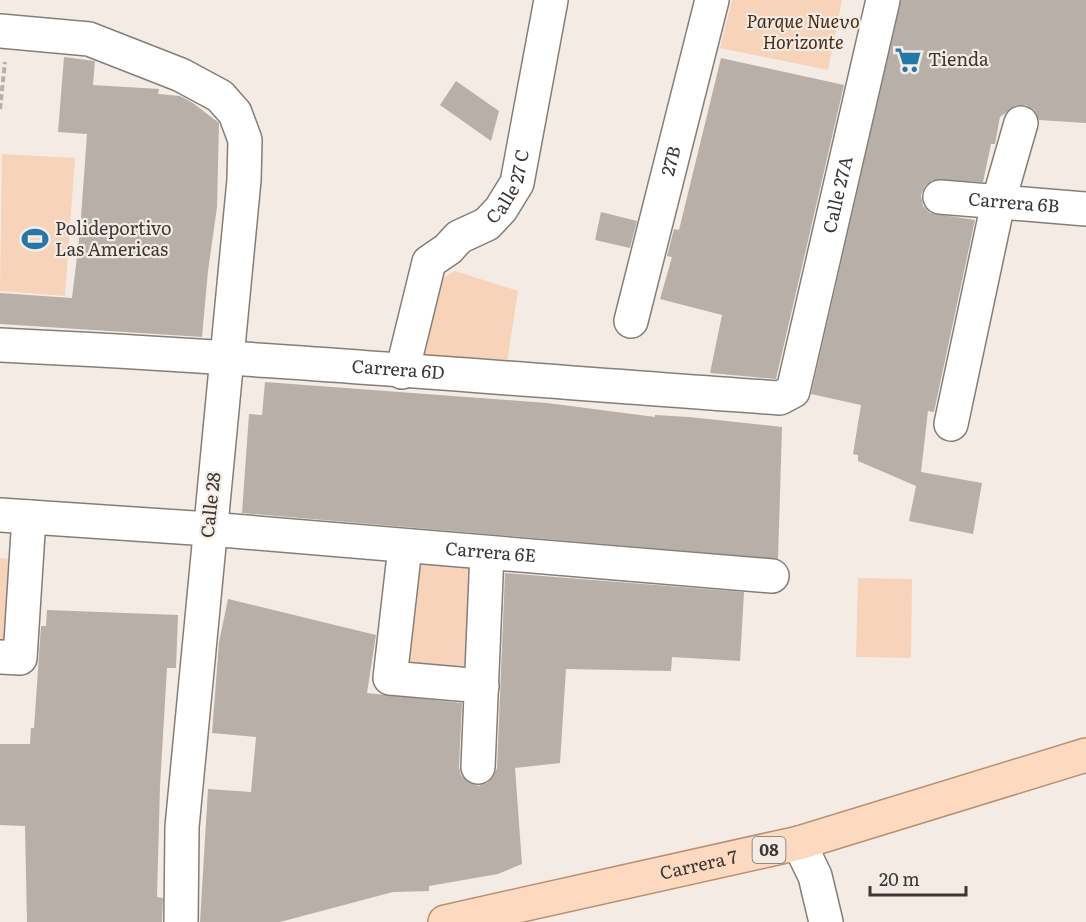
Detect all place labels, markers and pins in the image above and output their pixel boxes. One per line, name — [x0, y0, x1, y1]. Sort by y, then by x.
supermarket icon: Tienda — [893, 45, 923, 75]
place label: Tienda — [928, 45, 989, 72]
place label: Polideportivo Las Americas — [55, 214, 172, 262]
sports icon: Polideportivo Las Americas — [20, 224, 50, 254]

